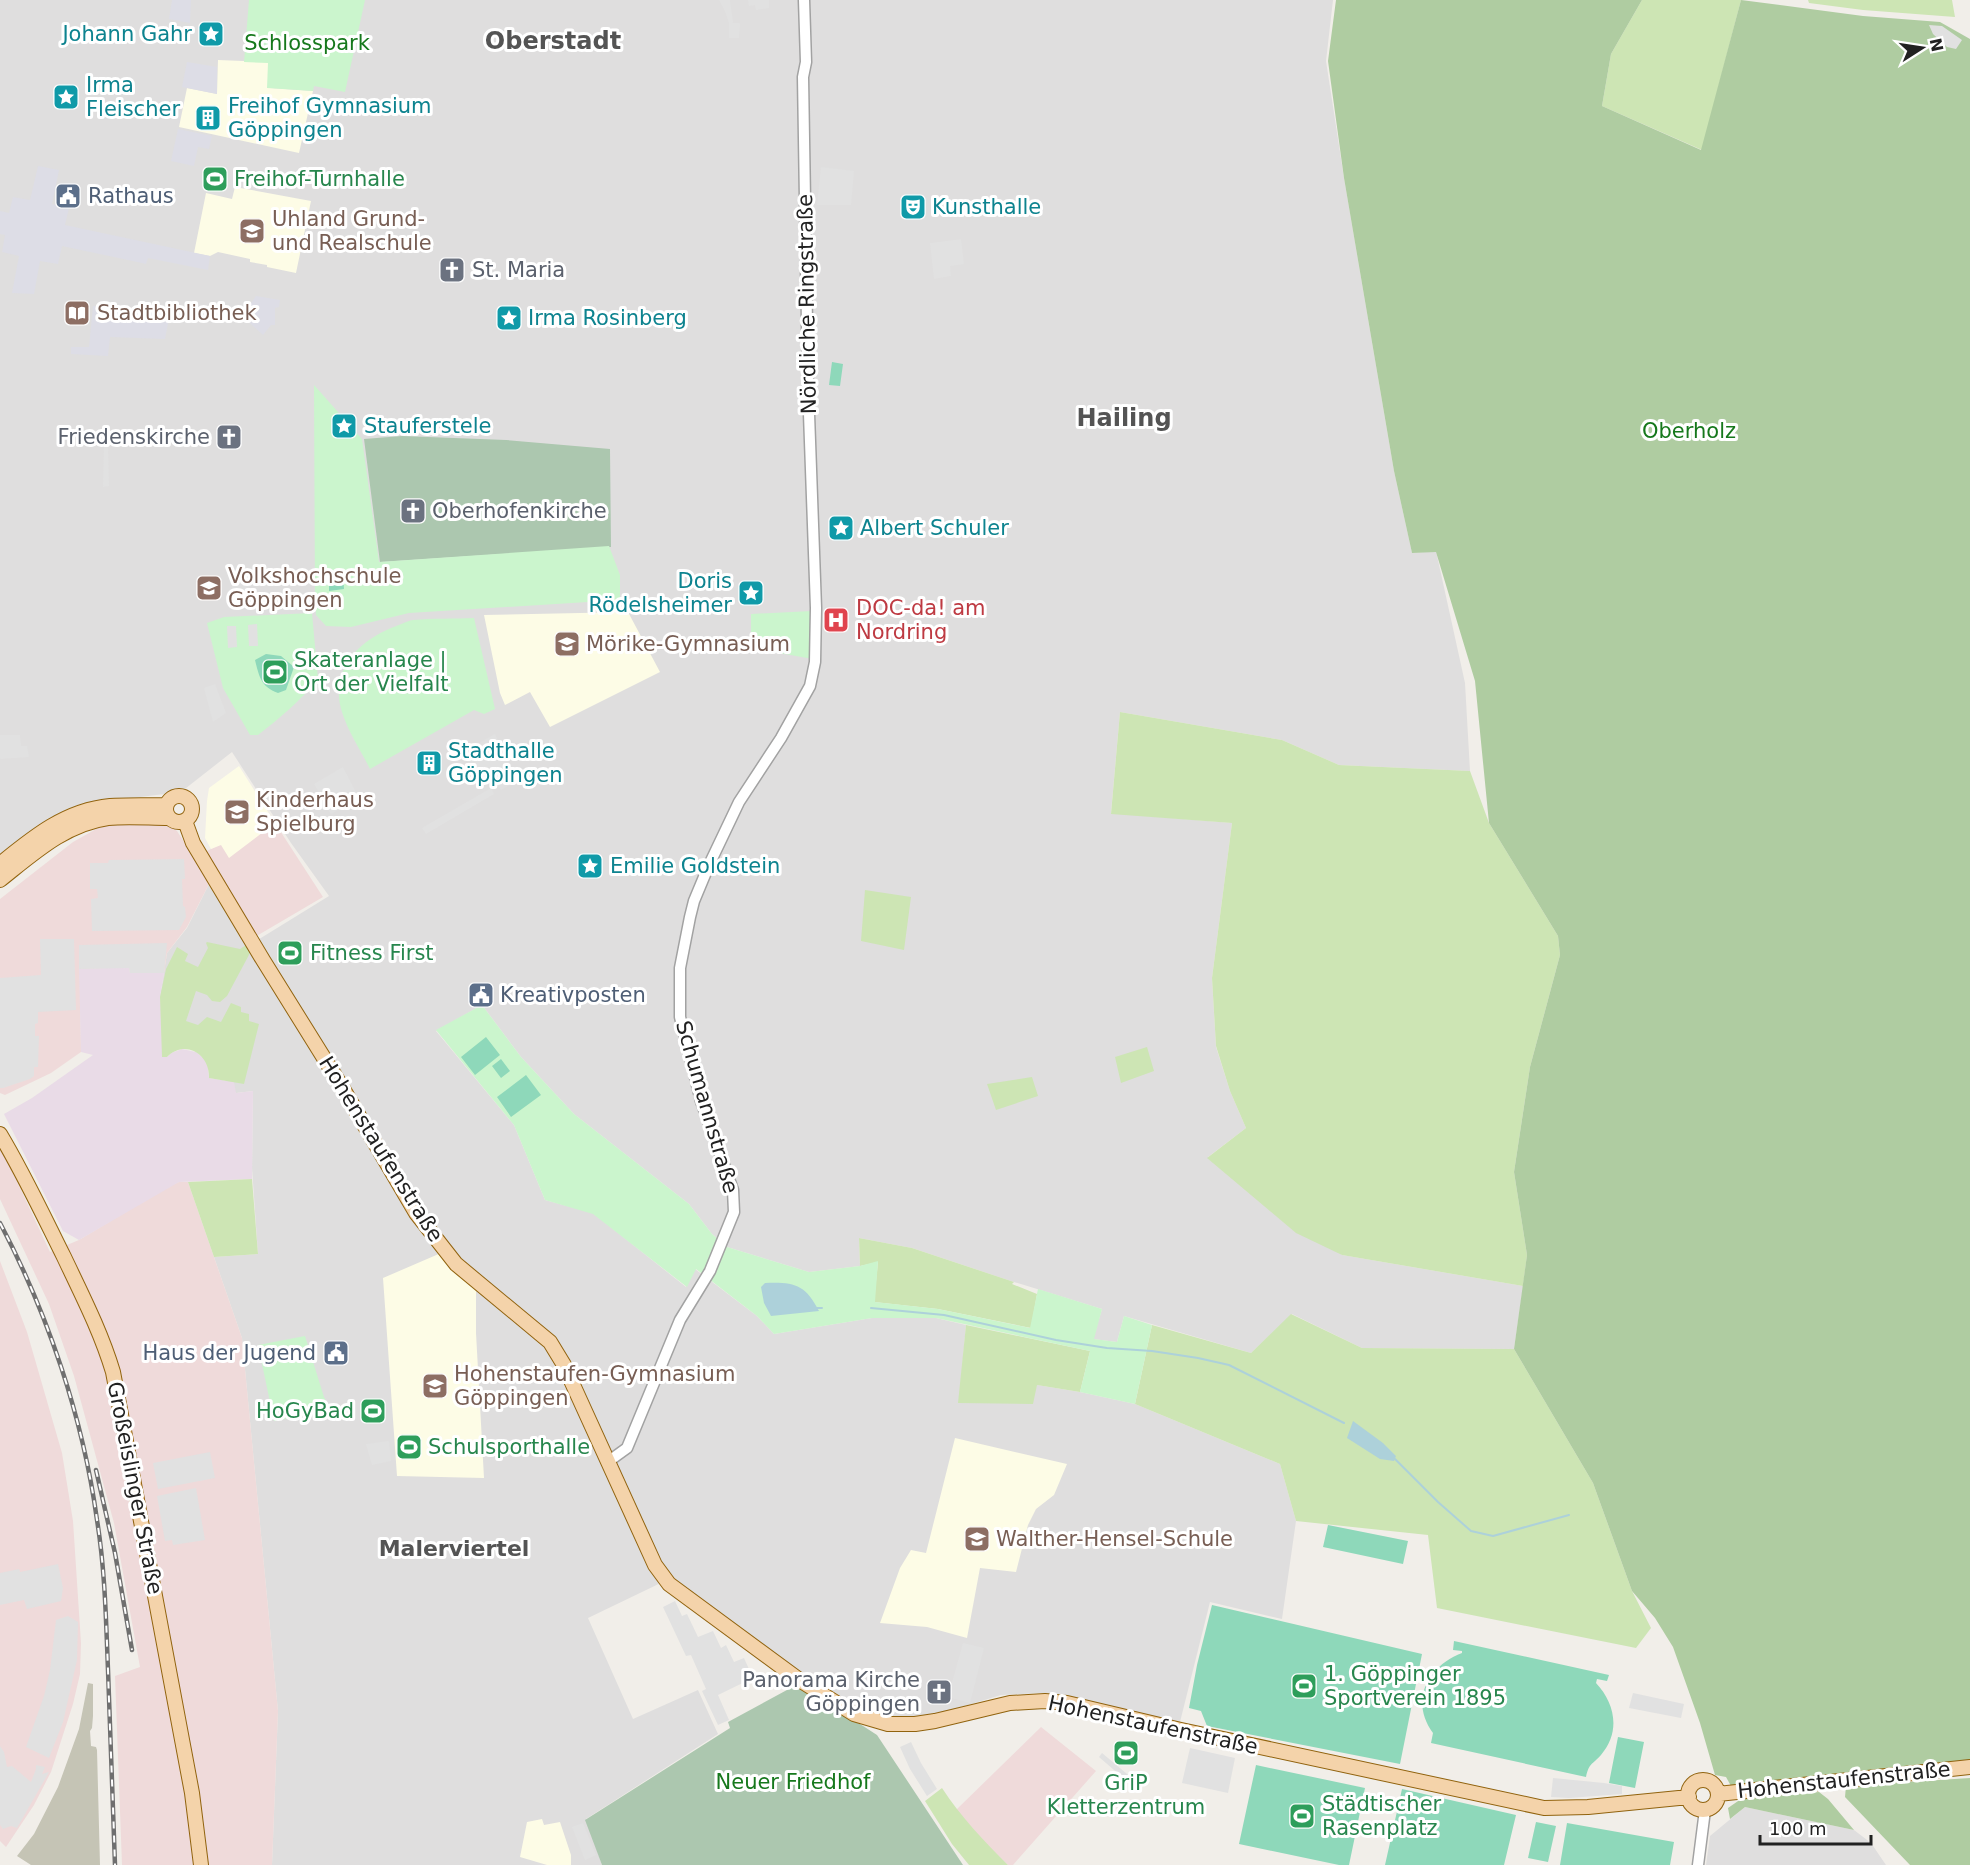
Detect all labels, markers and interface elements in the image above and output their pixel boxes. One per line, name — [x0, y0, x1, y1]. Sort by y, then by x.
north arrow — [1892, 18, 1952, 78]
place icon: Johann Gahr — [196, 19, 226, 49]
place label: Johann Gahr — [60, 22, 192, 46]
district label: Oberstadt — [485, 27, 621, 55]
park label: Schlosspark — [244, 31, 371, 55]
text: N — [1925, 36, 1947, 54]
place label: Irma Fleischer — [86, 73, 180, 121]
place icon: Irma Fleischer — [51, 82, 81, 112]
place label: Freihof Gymnasium Göppingen — [228, 94, 432, 142]
building icon: Freihof Gymnasium Göppingen — [193, 103, 223, 133]
sports icon: Freihof-Turnhalle — [200, 164, 230, 194]
place label: Freihof-Turnhalle — [234, 167, 405, 191]
public building icon: Rathaus — [53, 181, 83, 211]
place label: Rathaus — [88, 184, 174, 208]
theatre icon: Kunsthalle — [898, 192, 928, 222]
street label: Nördliche Ringstraße — [793, 194, 821, 414]
place label: Kunsthalle — [932, 195, 1041, 219]
place label: Uhland Grund- und Realschule — [272, 207, 432, 255]
school or university icon: Uhland Grund- und Realschule — [237, 216, 267, 246]
church icon: St. Maria — [437, 255, 467, 285]
place label: St. Maria — [472, 258, 565, 282]
library icon: Stadtbibliothek — [62, 298, 92, 328]
place label: Stadtbibliothek — [97, 301, 257, 325]
place icon: Irma Rosinberg — [494, 303, 524, 333]
place label: Irma Rosinberg — [528, 306, 687, 330]
district label: Hailing — [1076, 404, 1172, 432]
place icon: Stauferstele — [329, 411, 359, 441]
place label: Stauferstele — [364, 414, 492, 438]
park label: Oberholz — [1642, 419, 1736, 443]
church icon: Friedenskirche — [214, 422, 244, 452]
place label: Friedenskirche — [58, 425, 210, 449]
church icon: Oberhofenkirche — [398, 496, 428, 526]
place label: Oberhofenkirche — [432, 499, 607, 523]
place icon: Albert Schuler — [826, 513, 856, 543]
place label: Albert Schuler — [860, 516, 1009, 540]
place label: Volkshochschule Göppingen — [228, 564, 401, 612]
place label: Doris Rödelsheimer — [588, 569, 732, 617]
school or university icon: Volkshochschule Göppingen — [194, 573, 224, 603]
place icon: Doris Rödelsheimer — [736, 578, 766, 608]
place label: DOC-da! am Nordring — [856, 596, 986, 644]
hospital icon: DOC-da! am Nordring — [821, 605, 851, 635]
school or university icon: Mörike-Gymnasium — [552, 629, 582, 659]
place label: Mörike-Gymnasium — [586, 632, 790, 656]
place label: Skateranlage | Ort der Vielfalt — [294, 648, 448, 696]
sports icon: Skateranlage | Ort der Vielfalt — [260, 657, 290, 687]
place label: Stadthalle Göppingen — [448, 739, 563, 787]
building icon: Stadthalle Göppingen — [414, 748, 444, 778]
place label: Kinderhaus Spielburg — [256, 788, 374, 836]
school or university icon: Kinderhaus Spielburg — [222, 797, 252, 827]
place icon: Emilie Goldstein — [575, 851, 605, 881]
place label: Emilie Goldstein — [610, 854, 780, 878]
sports icon: Fitness First — [275, 938, 305, 968]
place label: Fitness First — [310, 941, 434, 965]
public building icon: Kreativposten — [466, 980, 496, 1010]
place label: Kreativposten — [500, 983, 646, 1007]
street label: Schumannstraße — [671, 1018, 743, 1196]
street label: Hohenstaufenstraße — [314, 1052, 448, 1246]
public building icon: Haus der Jugend — [321, 1338, 351, 1368]
place label: Haus der Jugend — [142, 1341, 316, 1365]
place label: Hohenstaufen-Gymnasium Göppingen — [454, 1362, 735, 1410]
school or university icon: Hohenstaufen-Gymnasium Göppingen — [420, 1371, 450, 1401]
street label: Großeislinger Straße — [103, 1380, 167, 1596]
sports icon: HoGyBad — [358, 1396, 388, 1426]
place label: HoGyBad — [256, 1399, 354, 1423]
sports icon: Schulsporthalle — [394, 1432, 424, 1462]
place label: Schulsporthalle — [428, 1435, 590, 1459]
school or university icon: Walther-Hensel-Schule — [962, 1524, 992, 1554]
place label: Walther-Hensel-Schule — [996, 1527, 1233, 1551]
district label: Malerviertel — [379, 1536, 529, 1561]
place label: 1. Göppinger Sportverein 1895 — [1324, 1662, 1506, 1710]
place label: Panorama Kirche Göppingen — [742, 1668, 920, 1716]
sports icon: 1. Göppinger Sportverein 1895 — [1289, 1671, 1319, 1701]
church icon: Panorama Kirche Göppingen — [924, 1677, 954, 1707]
street label: Hohenstaufenstraße — [1046, 1691, 1260, 1759]
sports icon: GriP Kletterzentrum — [1111, 1738, 1141, 1768]
street label: Hohenstaufenstraße — [1736, 1757, 1952, 1803]
park label: Neuer Friedhof — [716, 1770, 871, 1794]
place label: GriP Kletterzentrum — [1047, 1771, 1205, 1819]
place label: Städtischer Rasenplatz — [1322, 1792, 1442, 1840]
sports icon: Städtischer Rasenplatz — [1287, 1801, 1317, 1831]
scale bar — [1760, 1808, 1871, 1846]
text: 100 m — [1769, 1818, 1827, 1839]

